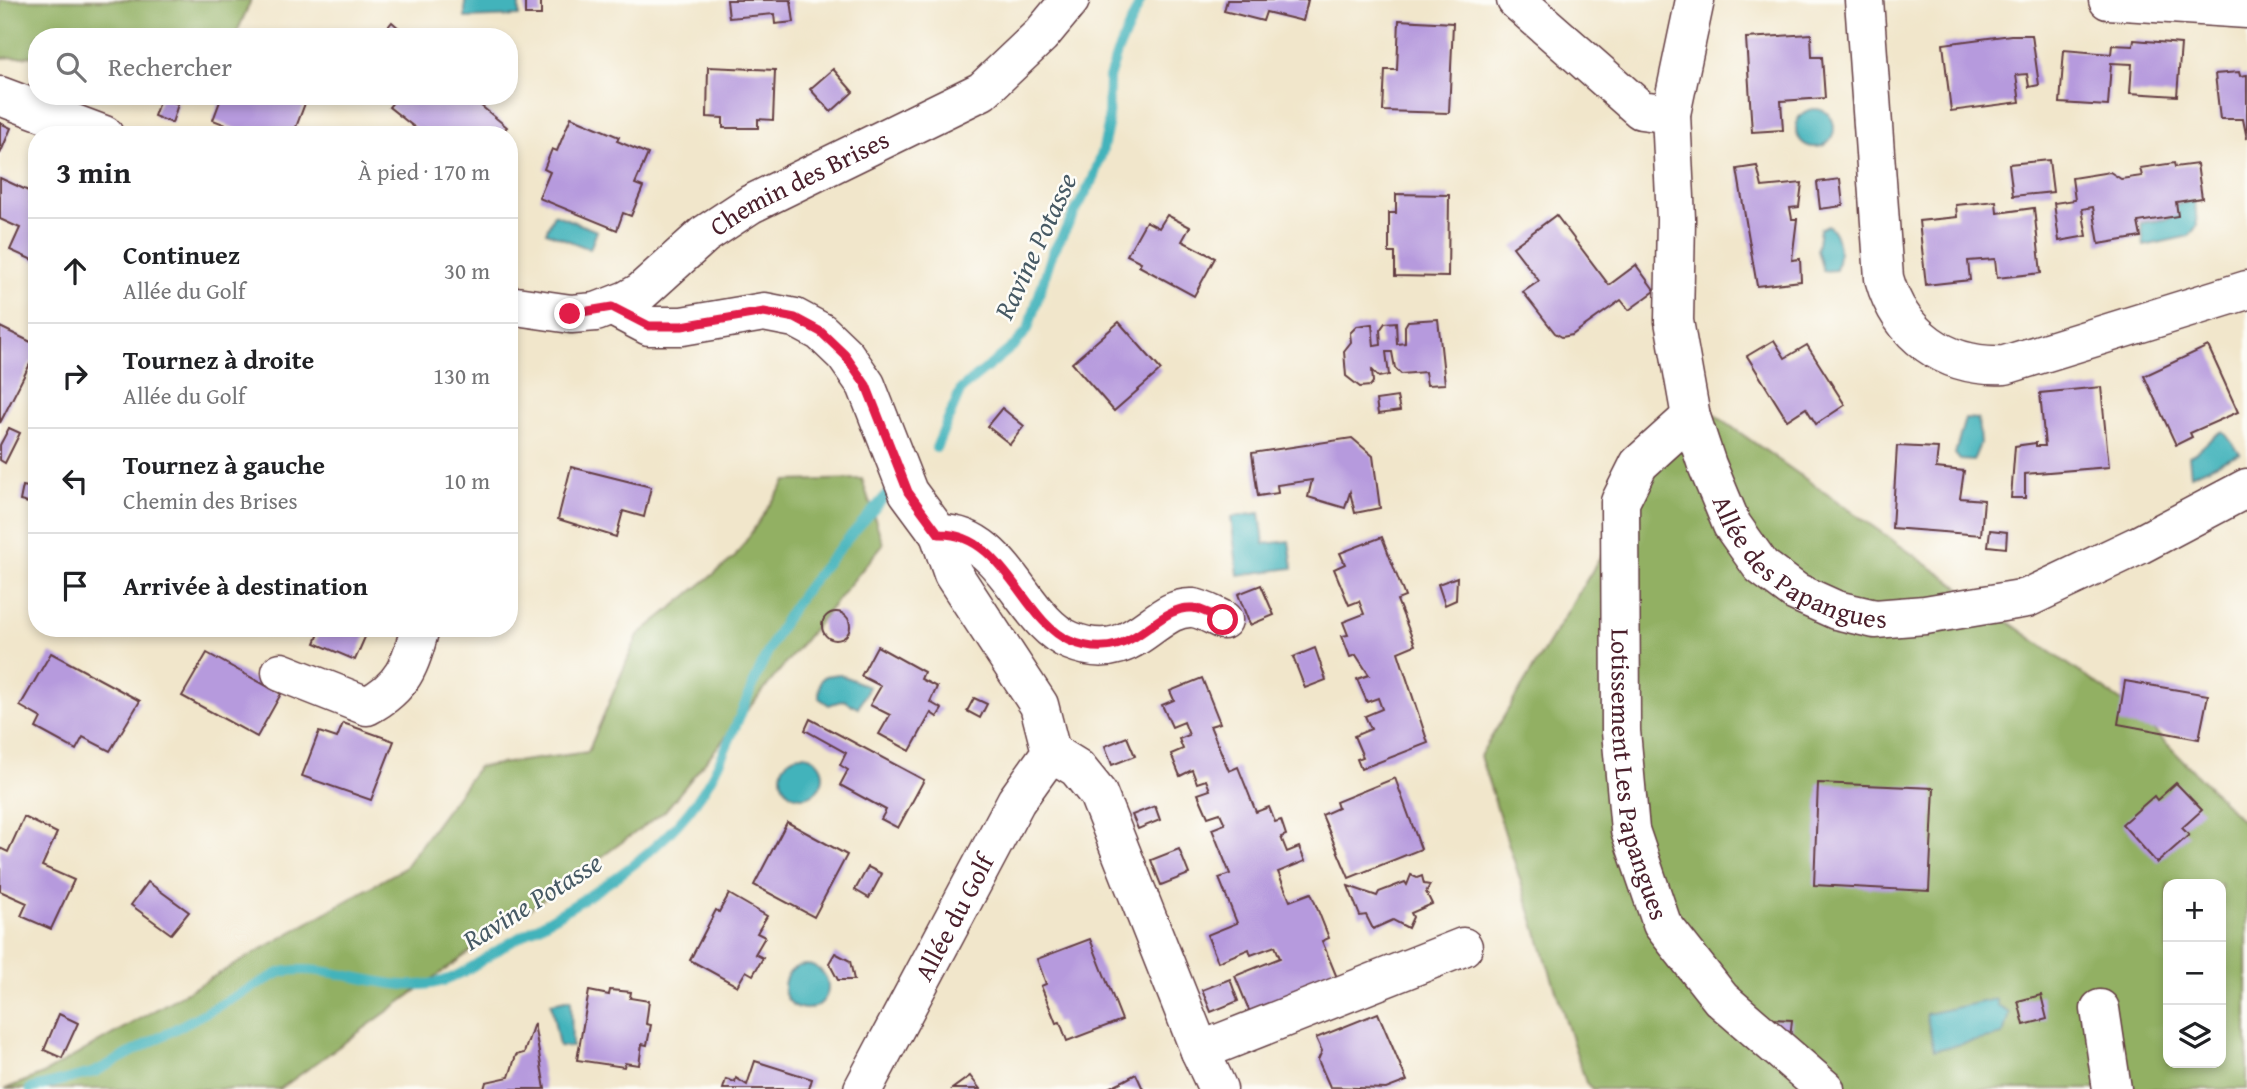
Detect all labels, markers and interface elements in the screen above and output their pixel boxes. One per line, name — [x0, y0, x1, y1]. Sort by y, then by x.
search box — [28, 28, 518, 105]
text: Rechercher — [108, 47, 232, 86]
icon: search — [52, 48, 90, 86]
street label: Chemin des Brises — [701, 119, 895, 245]
text: 3 min — [56, 150, 131, 194]
text: À pied · 170 m — [358, 155, 490, 188]
water label: Ravine Potasse — [982, 166, 1086, 327]
text: Continuez — [123, 235, 240, 274]
icon: ahead — [56, 252, 94, 290]
text: 30 m — [444, 254, 490, 287]
text: Allée du Golf — [123, 274, 245, 307]
route end — [554, 298, 585, 329]
text: Tournez à droite — [123, 340, 314, 379]
icon: right — [56, 357, 94, 395]
text: 130 m — [433, 359, 490, 392]
text: Allée du Golf — [123, 379, 245, 412]
text: Tournez à gauche — [123, 445, 325, 484]
icon: left — [56, 462, 94, 500]
text: 10 m — [444, 464, 490, 497]
text: Chemin des Brises — [123, 484, 298, 517]
street label: Allée des Papangues — [1703, 489, 1888, 638]
text: Arrivée à destination — [123, 566, 368, 605]
icon: arrive — [56, 567, 94, 605]
route start — [1207, 604, 1238, 635]
street label: Lotissement Les Papangues — [1602, 628, 1679, 925]
water label: Ravine Potasse — [453, 841, 609, 960]
street label: Allée du Golf — [904, 845, 1005, 988]
map controls — [2163, 879, 2226, 1068]
button: + — [2163, 879, 2226, 942]
button: − — [2163, 942, 2226, 1005]
button: layers — [2163, 1005, 2226, 1068]

